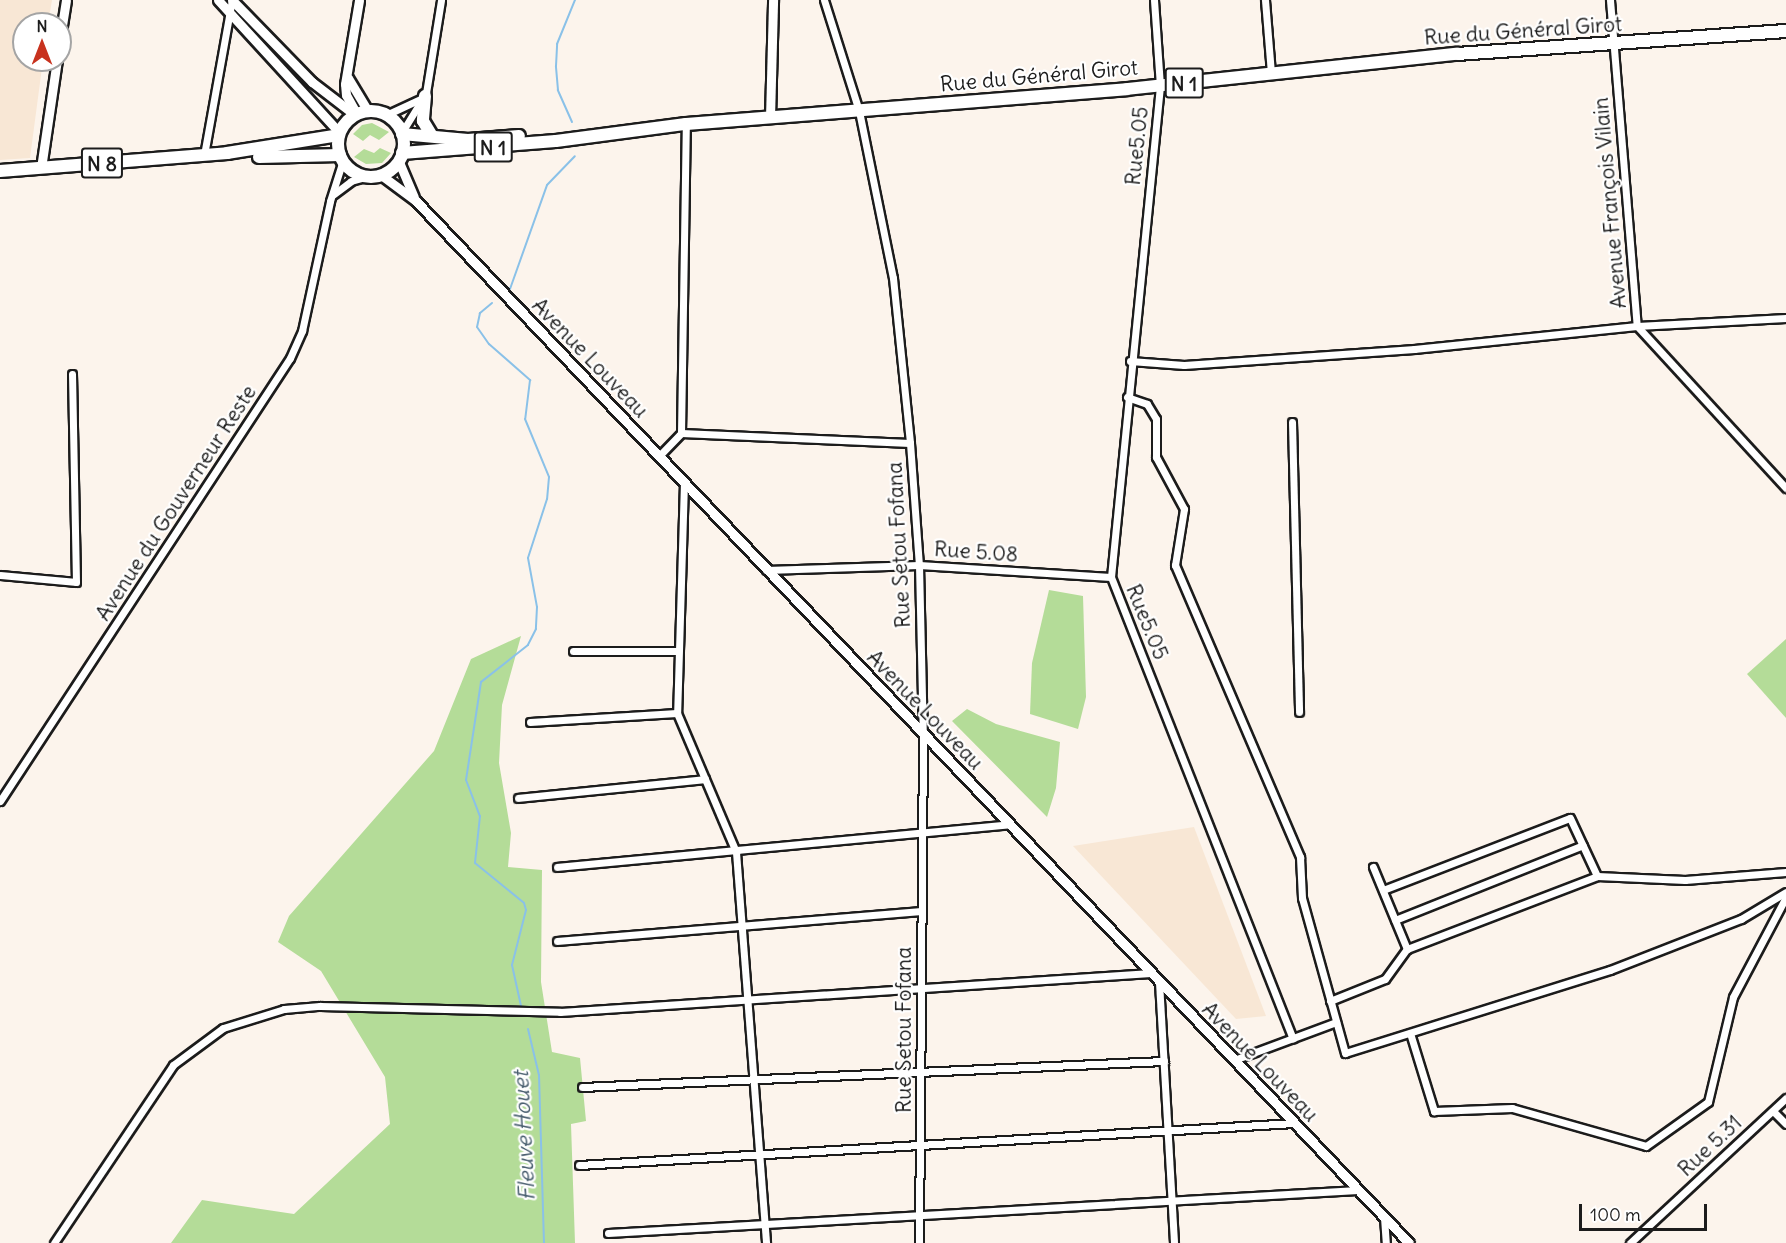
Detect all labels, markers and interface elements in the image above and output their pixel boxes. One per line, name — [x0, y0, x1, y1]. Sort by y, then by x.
north arrow — [12, 12, 72, 72]
street label: Rue du Général Girot — [1423, 12, 1623, 50]
text: N — [36, 16, 48, 36]
street label: Rue du Général Girot — [939, 55, 1139, 97]
road number: N 1 — [1164, 66, 1204, 100]
street label: Avenue François Vilain — [1588, 96, 1632, 310]
street label: Rue5.05 — [1120, 105, 1154, 187]
road number: N 1 — [474, 130, 512, 164]
road number: N 8 — [80, 146, 124, 180]
street label: Avenue Louveau — [527, 293, 653, 423]
street label: Avenue du Gouverneur Reste — [90, 381, 262, 625]
street label: Rue Setou Fofana — [882, 461, 916, 629]
street label: Rue 5.08 — [933, 536, 1019, 568]
street label: Rue5.05 — [1121, 581, 1173, 663]
street label: Avenue Louveau — [862, 645, 988, 775]
street label: Rue Setou Fofana — [891, 947, 917, 1113]
street label: Avenue Louveau — [1197, 997, 1323, 1127]
water label: Fleuve Houet — [507, 1070, 541, 1202]
street label: Rue 5.31 — [1673, 1110, 1747, 1182]
scale bar — [1582, 1192, 1710, 1230]
text: 100 m — [1590, 1203, 1641, 1226]

